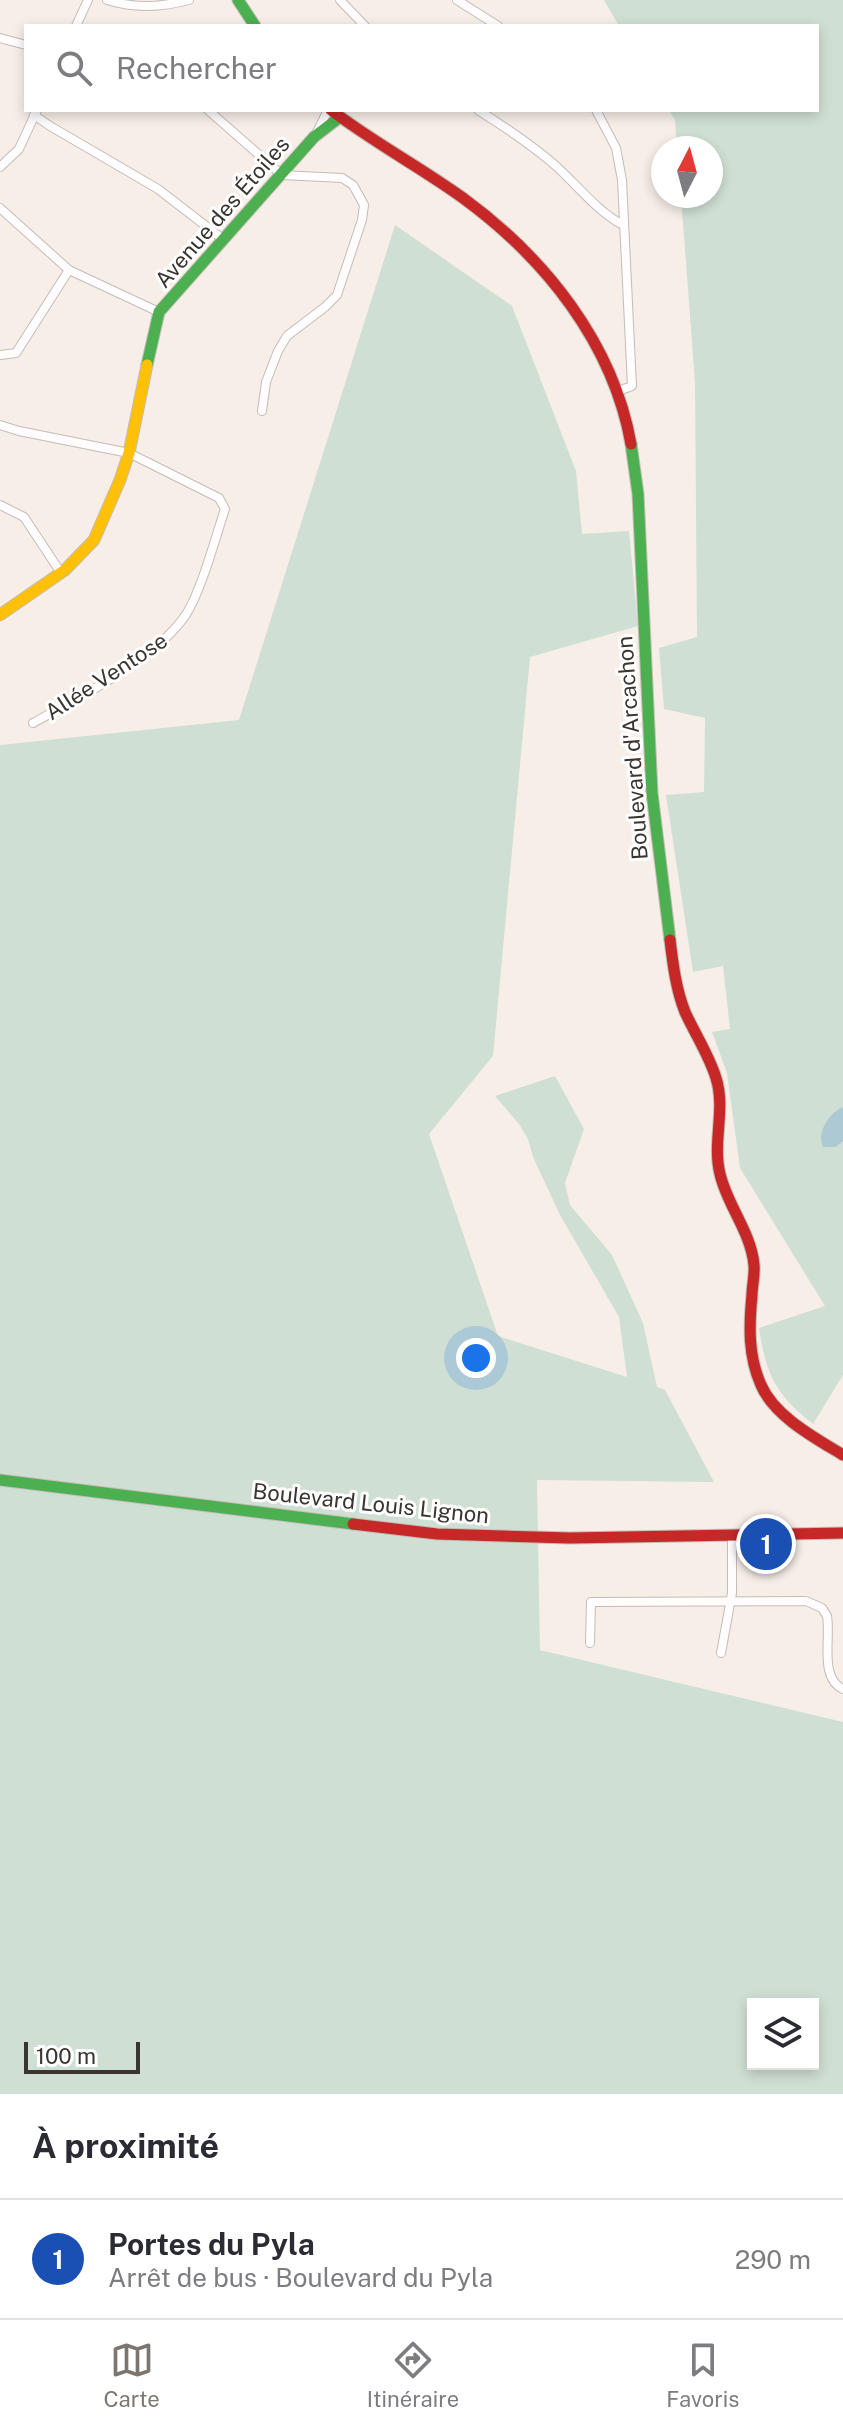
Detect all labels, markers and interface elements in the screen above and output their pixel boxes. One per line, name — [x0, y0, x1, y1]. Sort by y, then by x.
search box — [24, 24, 819, 112]
icon: search — [52, 46, 96, 90]
text: Rechercher — [116, 50, 277, 86]
street label: Avenue des Étoiles — [149, 131, 295, 293]
north arrow — [651, 136, 723, 208]
street label: Allée Ventose — [40, 627, 172, 725]
street label: Boulevard d'Arcachon — [611, 635, 653, 861]
your location — [456, 1338, 496, 1378]
street label: Boulevard Louis Lignon — [252, 1478, 490, 1528]
pin: 1 — [740, 1514, 792, 1574]
map controls — [747, 1998, 819, 2070]
button: layers — [747, 1998, 819, 2070]
scale bar — [24, 2038, 140, 2074]
text: 100 m — [36, 2043, 96, 2069]
text: À proximité — [32, 2126, 219, 2166]
text: Portes du Pyla — [108, 2226, 315, 2262]
text: 1 — [52, 2244, 64, 2275]
text: 290 m — [735, 2244, 811, 2275]
text: Arrêt de bus · Boulevard du Pyla — [108, 2262, 493, 2293]
tab: Carte — [104, 2338, 160, 2412]
tab: Itinéraire — [367, 2338, 459, 2412]
tab: Favoris — [666, 2338, 739, 2412]

